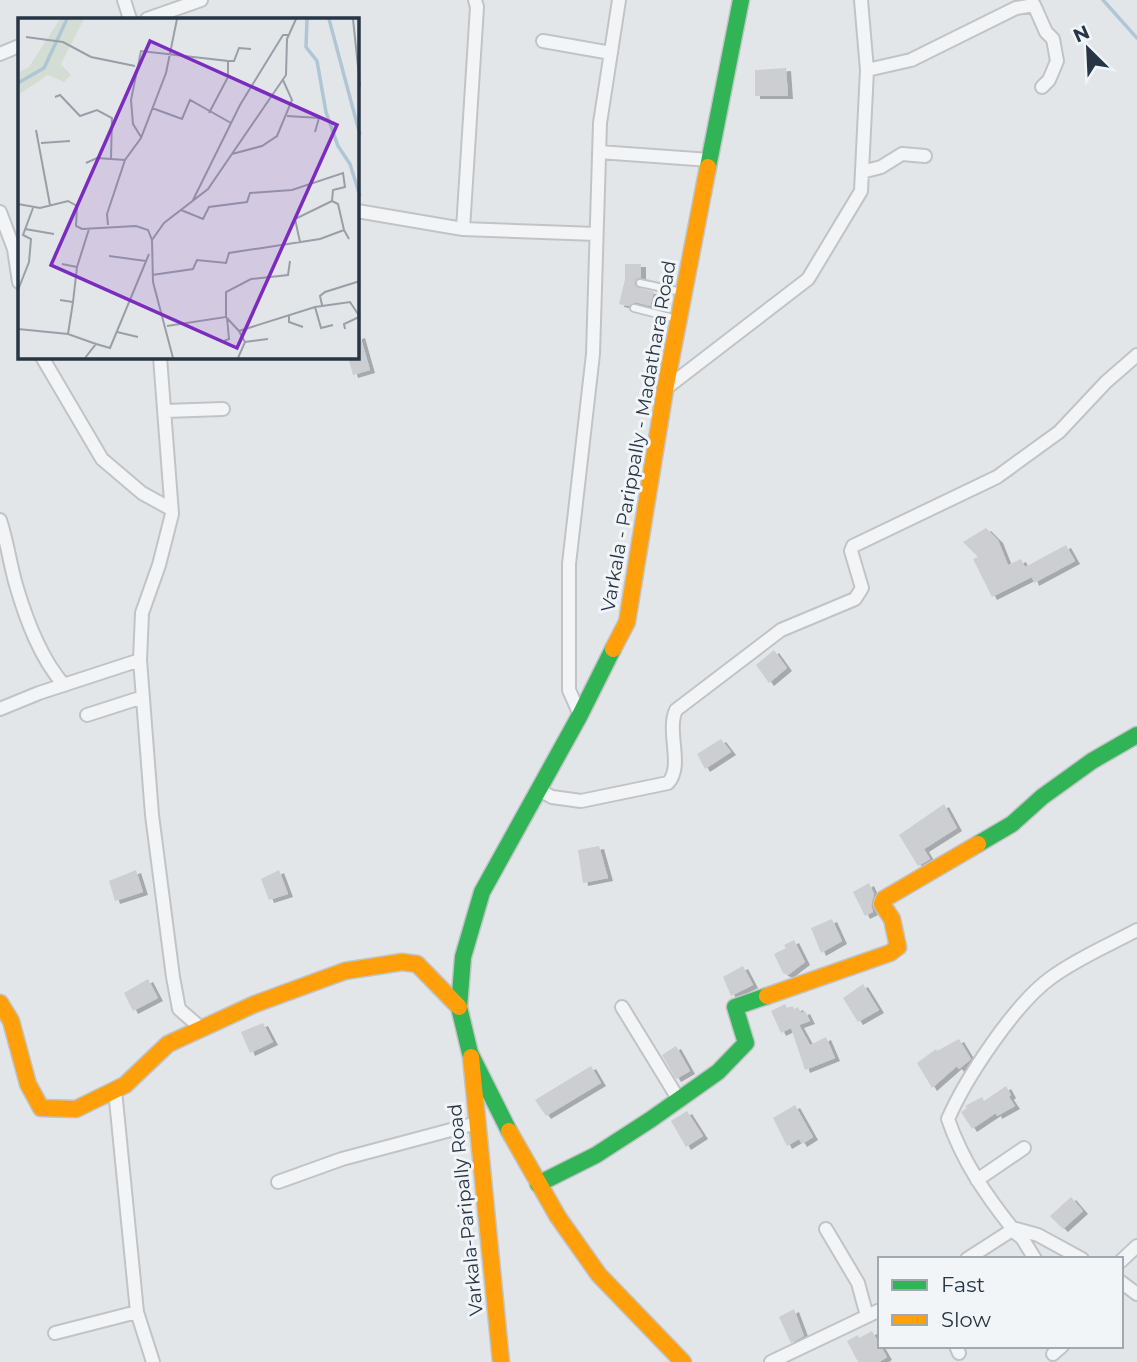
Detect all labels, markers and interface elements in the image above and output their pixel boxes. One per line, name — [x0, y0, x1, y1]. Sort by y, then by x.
north arrow — [1053, 14, 1123, 84]
inset map — [18, 18, 359, 359]
text: N — [1070, 20, 1093, 48]
street label: Varkala - Parippally - Madathara Road — [596, 259, 681, 614]
street label: Varkala-Paripally Road — [443, 1103, 488, 1317]
legend — [878, 1257, 1123, 1348]
text: Fast — [941, 1272, 985, 1297]
text: Slow — [941, 1307, 991, 1332]

